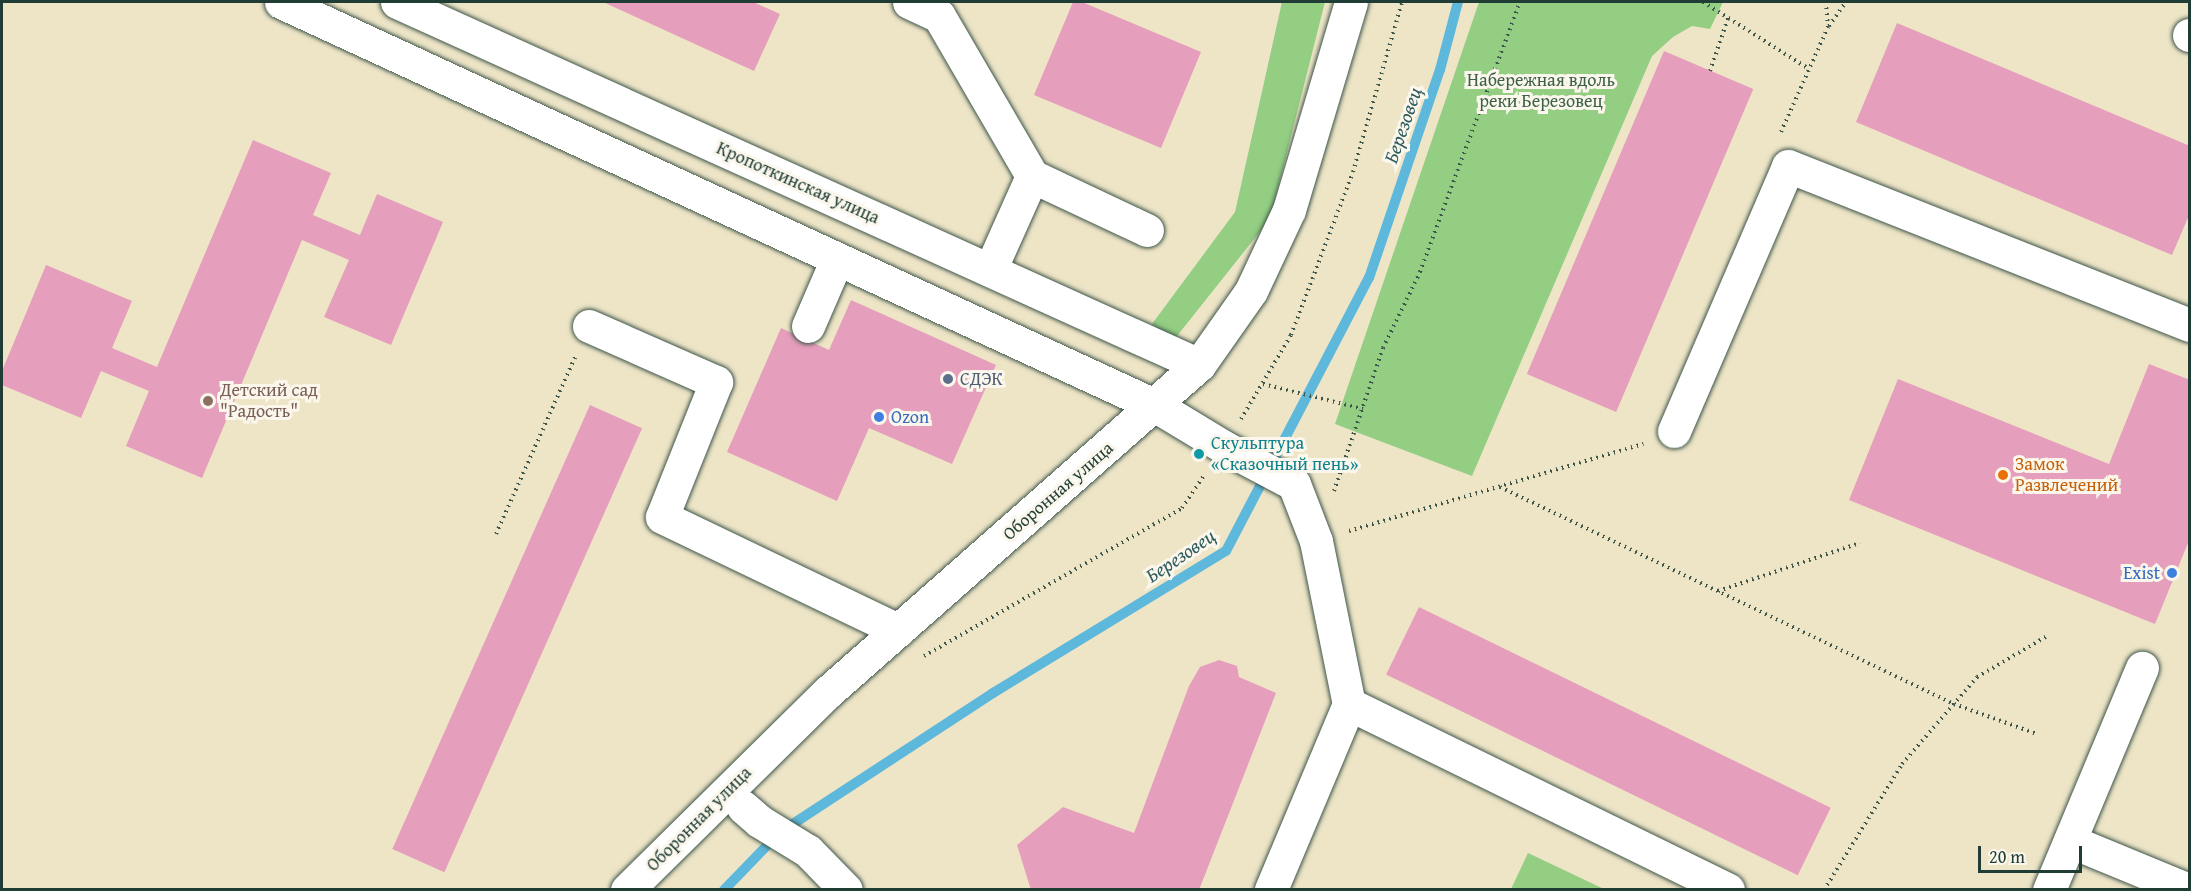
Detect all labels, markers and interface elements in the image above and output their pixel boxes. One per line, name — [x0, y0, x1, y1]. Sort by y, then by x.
park label: Набережная вдоль реки Березовец — [1467, 70, 1615, 112]
water label: Березовец — [1378, 84, 1426, 166]
street label: Кропоткинская улица — [713, 137, 883, 229]
place label: СДЭК — [960, 368, 1003, 390]
marker: СДЭК — [941, 372, 955, 386]
place label: Детский сад "Радость" — [220, 380, 318, 422]
marker: Детский сад "Радость" — [201, 394, 215, 408]
place label: Ozon — [891, 406, 929, 428]
marker: Ozon — [872, 410, 886, 424]
place label: Скульптура «Сказочный пень» — [1211, 433, 1358, 476]
street label: Оборонная улица — [998, 437, 1118, 545]
marker: Скульптура «Сказочный пень» — [1192, 447, 1206, 461]
place label: Замок Развлечений — [2015, 454, 2118, 496]
marker: Замок Развлечений — [1996, 468, 2010, 482]
water label: Березовец — [1141, 523, 1219, 587]
place label: Exist — [2123, 562, 2160, 584]
marker: Exist — [2165, 566, 2179, 580]
street label: Оборонная улица — [642, 762, 756, 876]
scale bar — [1981, 834, 2084, 872]
text: 20 m — [1989, 843, 2025, 870]

